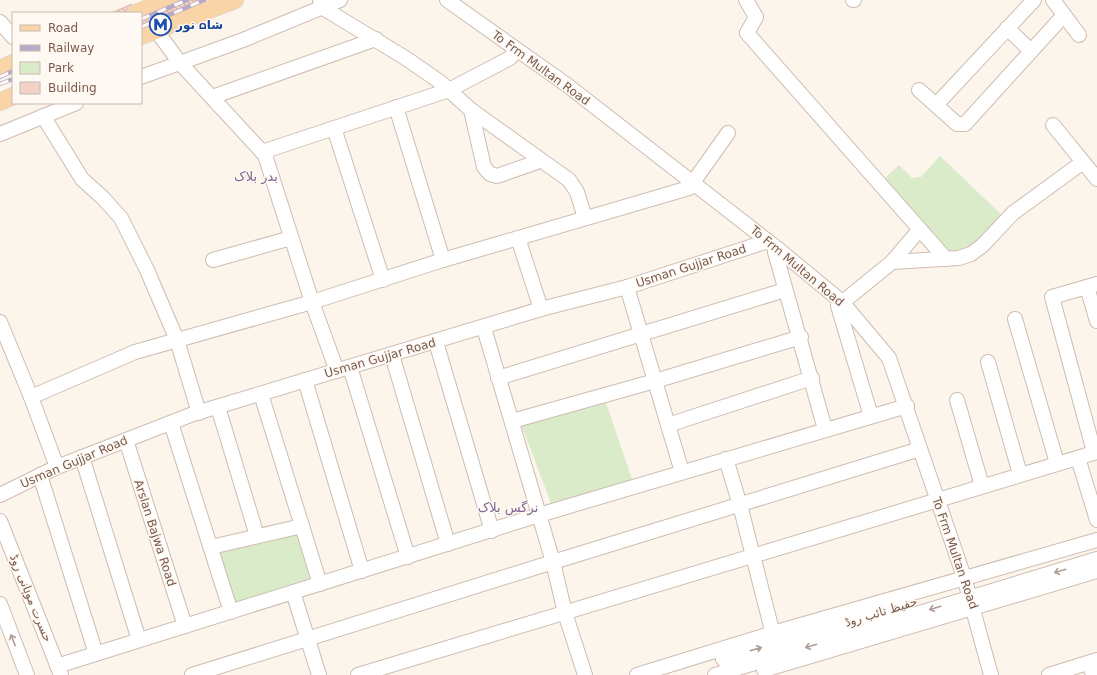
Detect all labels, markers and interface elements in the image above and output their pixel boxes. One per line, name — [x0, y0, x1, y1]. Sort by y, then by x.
legend — [12, 12, 142, 104]
metro station icon: شاہ نور — [148, 12, 174, 38]
place label: شاہ نور — [175, 18, 223, 33]
text: Road — [48, 21, 78, 35]
street label: To Frm Multan Road — [489, 27, 593, 108]
text: Railway — [48, 41, 94, 55]
text: Park — [48, 61, 74, 75]
text: Building — [48, 81, 97, 95]
district label: بدر بلاک — [234, 169, 278, 185]
street label: To Frm Multan Road — [747, 222, 847, 309]
street label: Usman Gujjar Road — [634, 242, 748, 290]
street label: Usman Gujjar Road — [323, 335, 437, 381]
street label: Usman Gujjar Road — [18, 433, 130, 491]
street label: Arslan Bajwa Road — [131, 478, 179, 588]
street label: To Frm Multan Road — [929, 494, 981, 611]
district label: نرگس بلاک — [478, 500, 538, 516]
street label: حسرت موہانی روڈ — [6, 552, 55, 644]
one-way arrow — [1053, 568, 1066, 575]
street label: حفیظ تائب روڈ — [843, 594, 919, 631]
one-way arrow — [929, 605, 942, 612]
one-way arrow — [9, 634, 17, 646]
one-way arrow — [804, 643, 817, 650]
one-way arrow — [749, 645, 762, 652]

